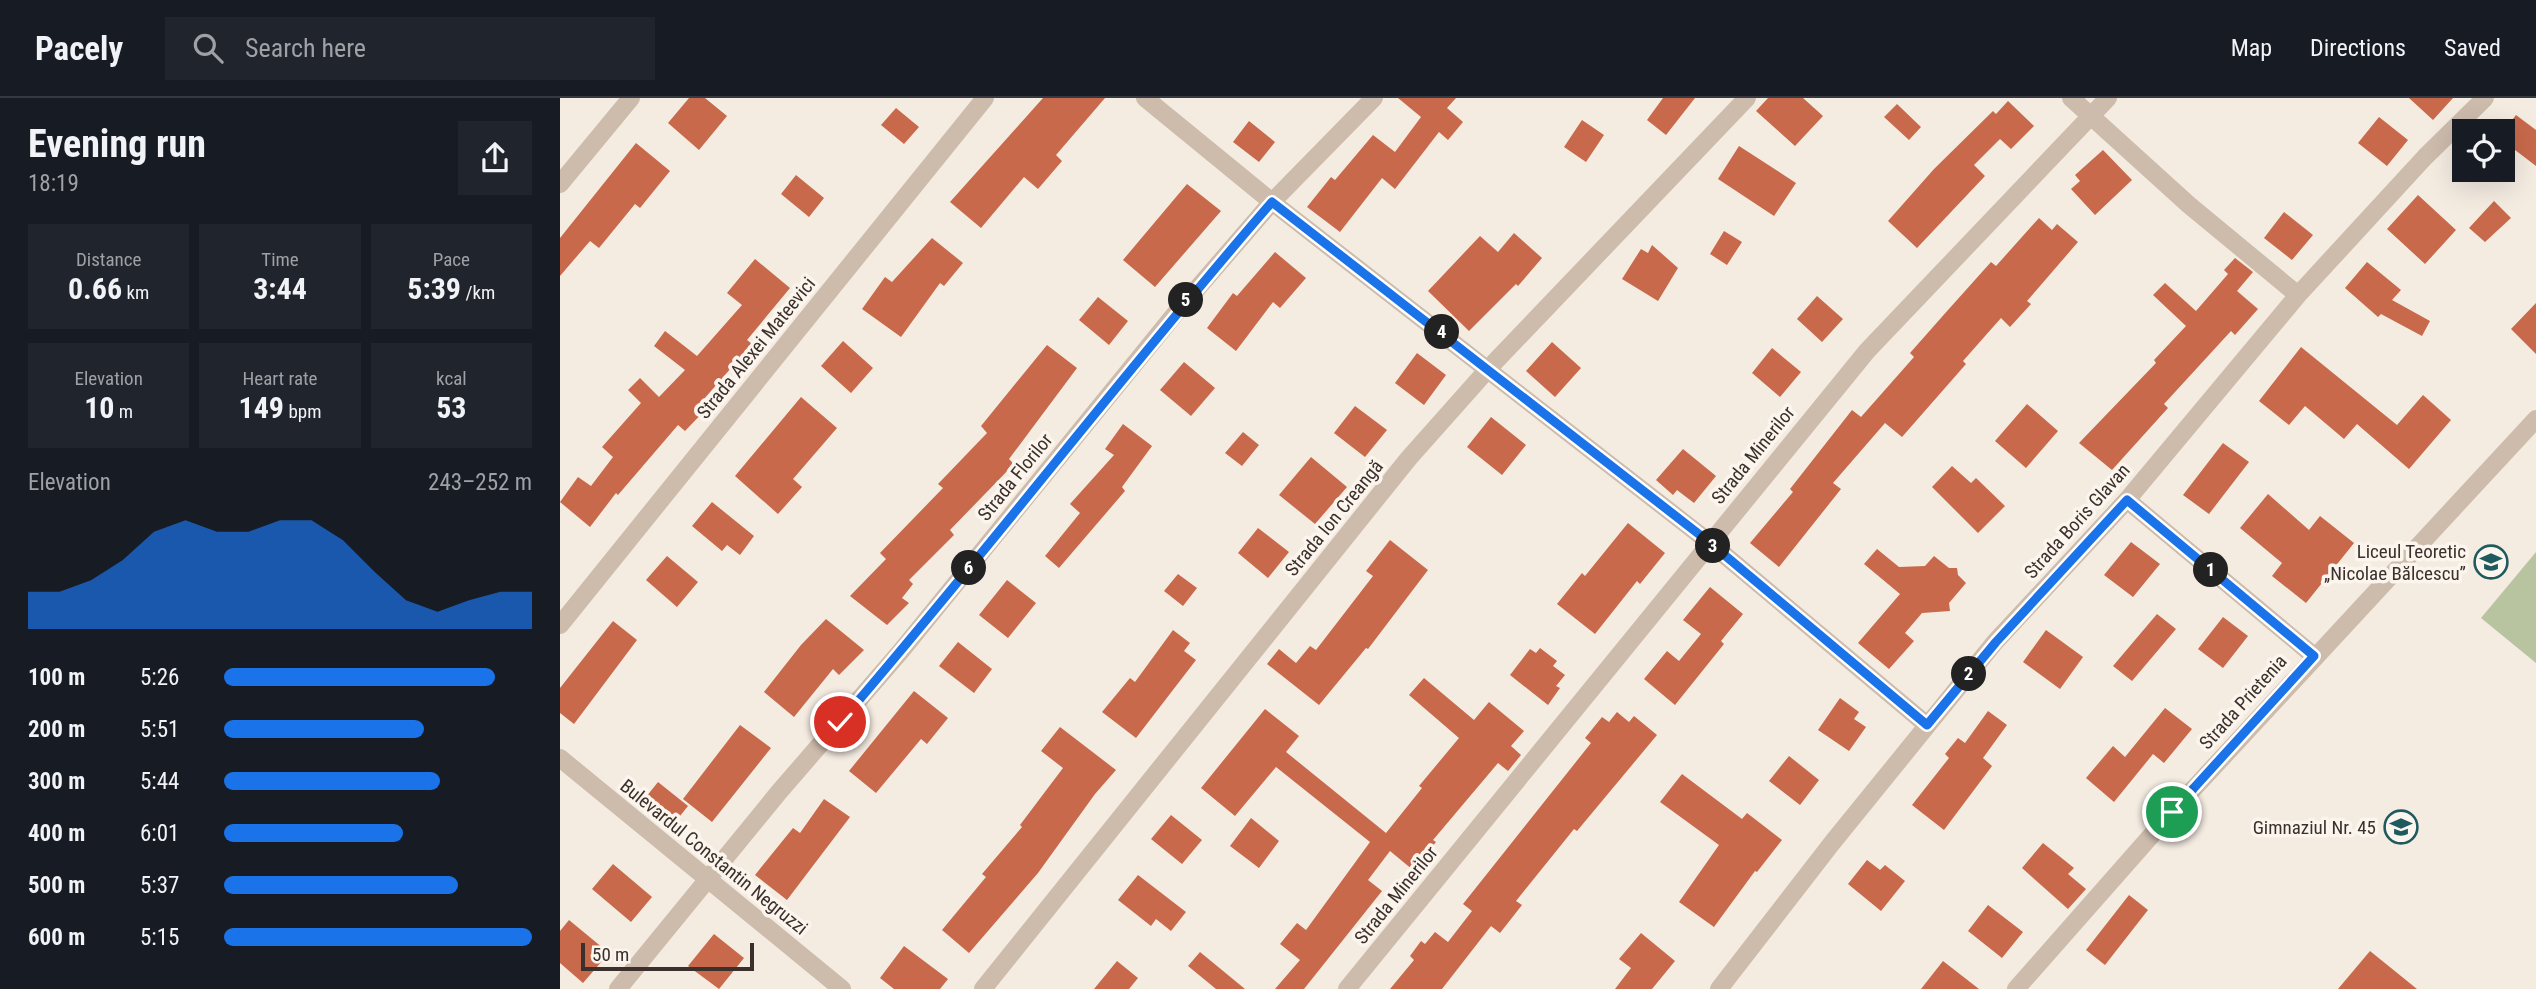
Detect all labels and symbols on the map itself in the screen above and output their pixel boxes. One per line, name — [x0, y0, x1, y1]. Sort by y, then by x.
street label: Strada Alexei Mateevici — [692, 273, 820, 423]
pin: 5 — [1168, 282, 1204, 318]
pin: 4 — [1424, 314, 1460, 350]
street label: Strada Minerilor — [1706, 401, 1800, 509]
street label: Strada Florilor — [973, 429, 1057, 525]
street label: Strada Ion Creangă — [1280, 455, 1388, 581]
street label: Strada Boris Glavan — [2019, 459, 2135, 583]
pin: 3 — [1696, 528, 1730, 564]
place label: Liceul Teoretic „Nicolae Bălcescu” — [2324, 540, 2466, 585]
school or university icon: Liceul Teoretic „Nicolae Bălcescu” — [2472, 543, 2510, 581]
pin: 6 — [952, 550, 986, 586]
pin: 1 — [2194, 552, 2228, 588]
street label: Strada Prietenia — [2194, 650, 2292, 754]
pin: 2 — [1952, 656, 1986, 692]
pin — [810, 692, 870, 752]
street label: Bulevardul Constantin Negruzzi — [616, 774, 812, 940]
pin — [2142, 782, 2202, 842]
school or university icon: Gimnaziul Nr. 45 — [2382, 808, 2420, 846]
place label: Gimnaziul Nr. 45 — [2253, 816, 2376, 839]
street label: Strada Minerilor — [1349, 841, 1443, 949]
scale bar — [581, 940, 754, 972]

